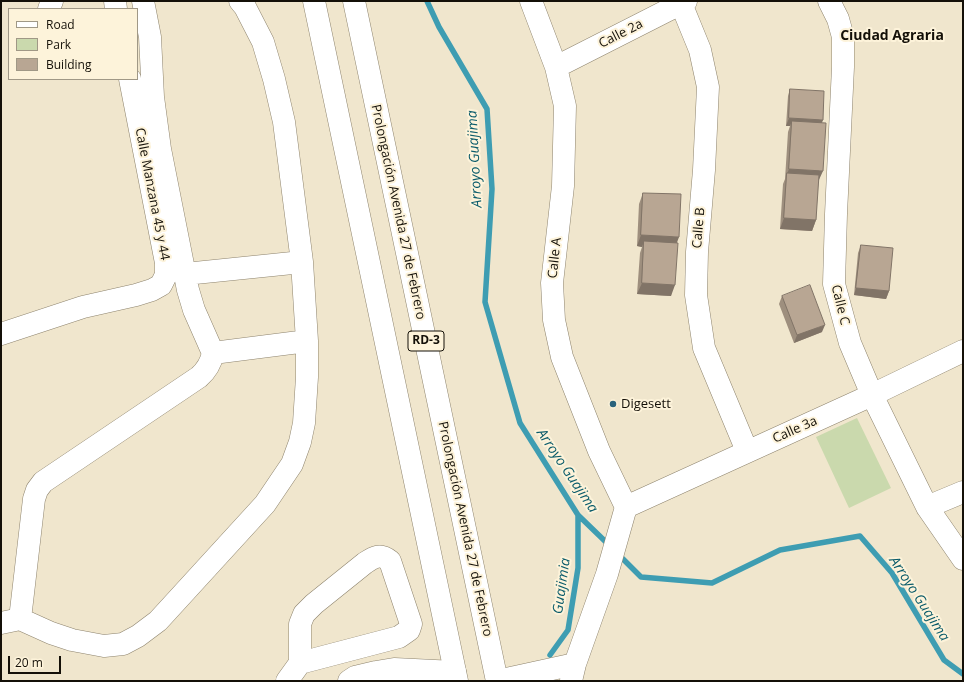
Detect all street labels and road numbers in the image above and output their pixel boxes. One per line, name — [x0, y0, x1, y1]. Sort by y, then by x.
street label: Calle 2a — [596, 16, 646, 52]
street label: Prolongación Avenida 27 de Febrero — [368, 103, 428, 321]
street label: Calle Manzana 45 y 44 — [132, 127, 172, 261]
street label: Calle B — [689, 207, 709, 249]
street label: Calle A — [545, 237, 565, 279]
street label: Calle C — [827, 283, 853, 327]
road number: RD-3 — [408, 331, 444, 351]
street label: Calle 3a — [770, 413, 820, 447]
street label: Prolongación Avenida 27 de Febrero — [435, 420, 495, 638]

